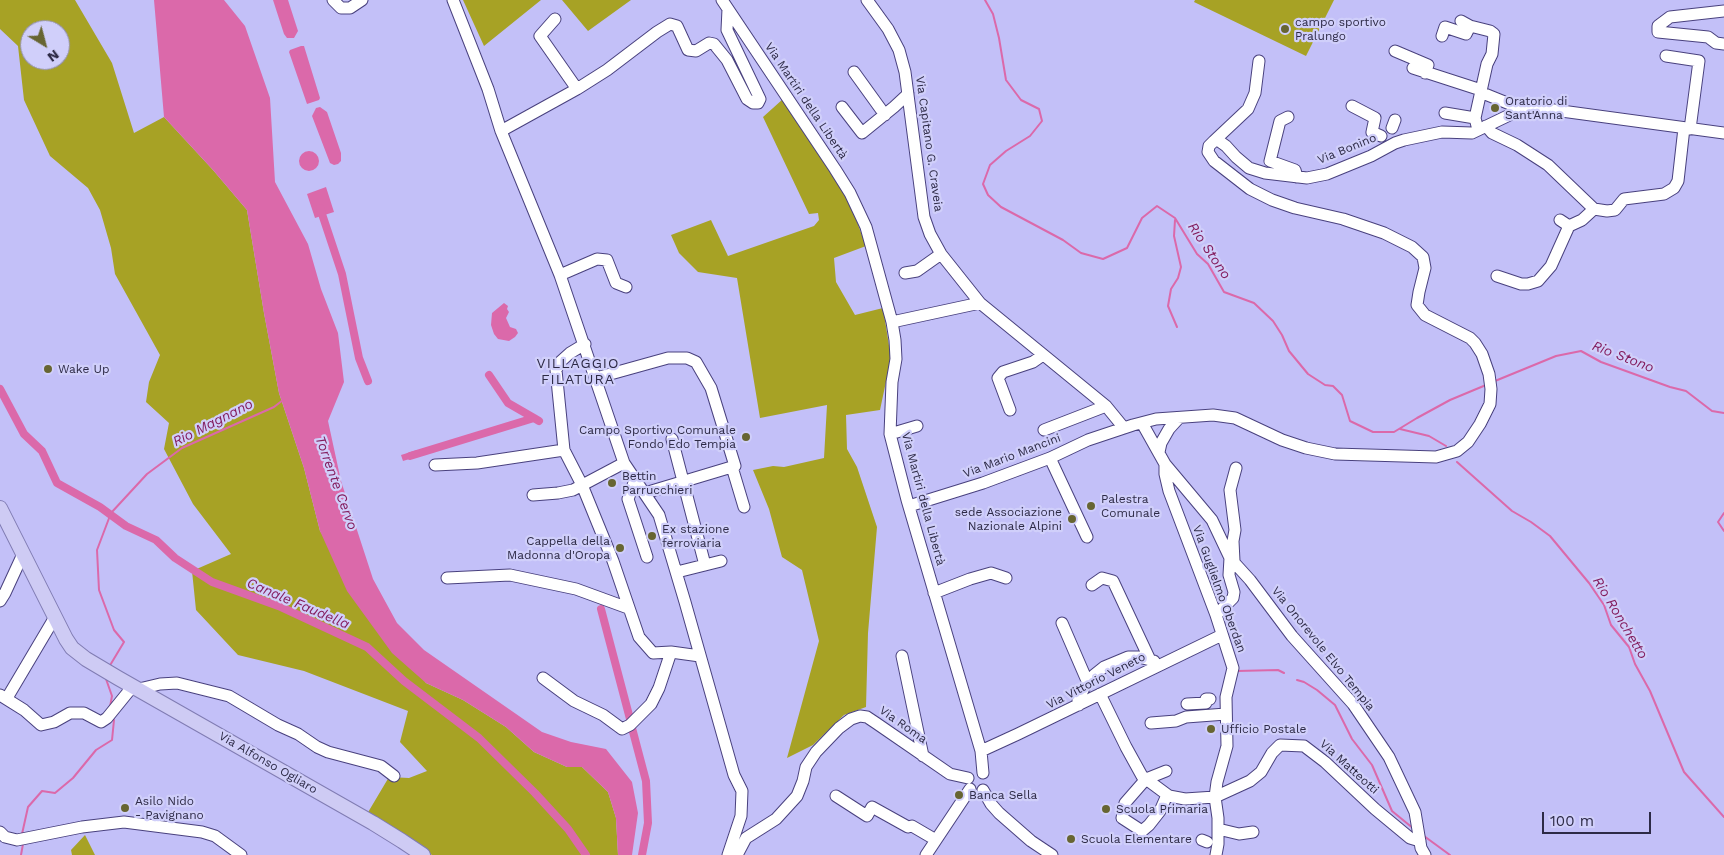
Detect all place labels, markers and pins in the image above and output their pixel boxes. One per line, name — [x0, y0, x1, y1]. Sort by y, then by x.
place label: campo sportivo Pralungo — [1295, 15, 1386, 43]
marker: campo sportivo Pralungo — [1279, 23, 1291, 35]
place label: Oratorio di Sant'Anna — [1505, 94, 1568, 122]
marker: Oratorio di Sant'Anna — [1489, 102, 1501, 114]
place label: Wake Up — [58, 362, 109, 376]
marker: Wake Up — [42, 363, 54, 375]
place label: Campo Sportivo Comunale Fondo Edo Tempia — [579, 423, 736, 451]
marker: Campo Sportivo Comunale Fondo Edo Tempia — [740, 431, 752, 443]
place label: Bettin Parrucchieri — [622, 469, 692, 497]
marker: Bettin Parrucchieri — [606, 477, 618, 489]
place label: Palestra Comunale — [1101, 492, 1160, 520]
marker: Palestra Comunale — [1085, 500, 1097, 512]
place label: sede Associazione Nazionale Alpini — [955, 505, 1062, 533]
marker: sede Associazione Nazionale Alpini — [1066, 513, 1078, 525]
place label: Ex stazione ferroviaria — [662, 522, 729, 550]
marker: Ex stazione ferroviaria — [646, 530, 658, 542]
place label: Cappella della Madonna d'Oropa — [507, 534, 610, 562]
marker: Cappella della Madonna d'Oropa — [614, 542, 626, 554]
place label: Ufficio Postale — [1221, 722, 1306, 736]
marker: Ufficio Postale — [1205, 723, 1217, 735]
place label: Banca Sella — [969, 788, 1037, 802]
marker: Banca Sella — [953, 789, 965, 801]
place label: Asilo Nido - Pavignano — [135, 794, 204, 822]
marker: Asilo Nido - Pavignano — [119, 802, 131, 814]
place label: Scuola Primaria — [1116, 802, 1208, 816]
marker: Scuola Primaria — [1100, 803, 1112, 815]
place label: Scuola Elementare — [1081, 832, 1192, 846]
marker: Scuola Elementare — [1065, 833, 1077, 845]

